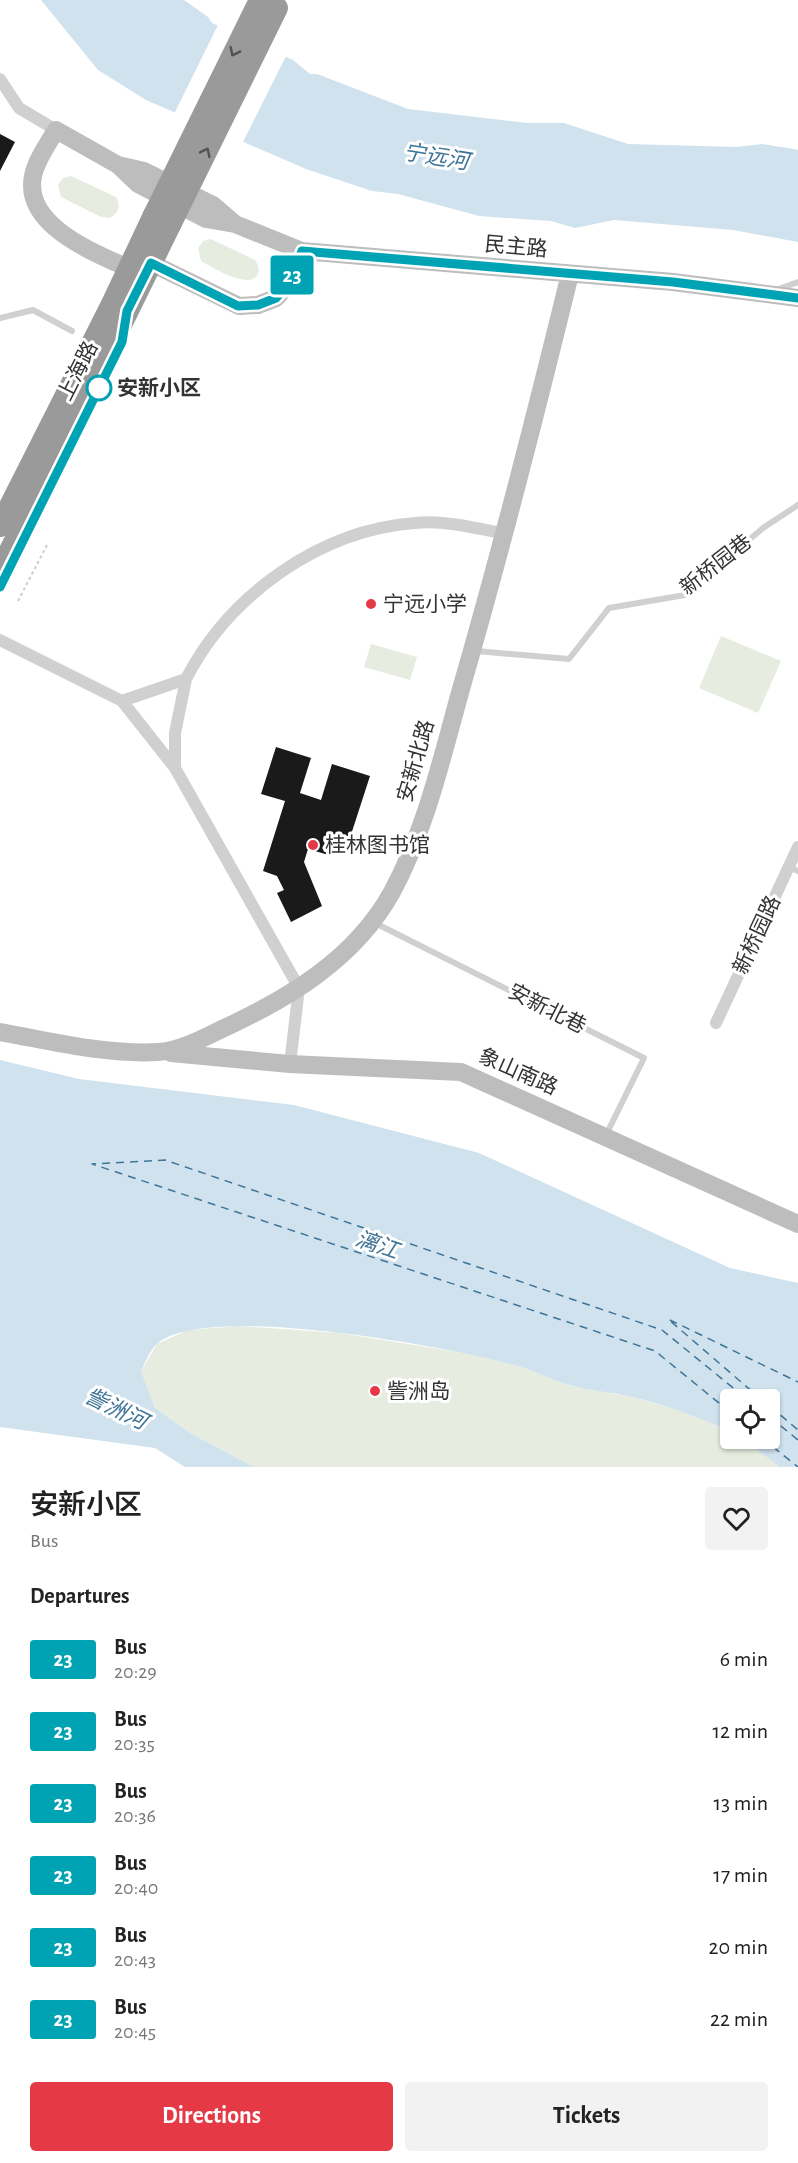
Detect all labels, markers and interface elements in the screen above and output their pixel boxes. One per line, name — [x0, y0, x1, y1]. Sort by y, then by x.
one-way arrow — [230, 46, 241, 57]
water label: 宁远河 — [402, 140, 474, 174]
one-way arrow — [199, 148, 210, 159]
street label: 民主路 — [484, 233, 548, 260]
line badge: 23 — [265, 256, 319, 294]
text: 23 — [283, 265, 301, 286]
street label: 上海路 — [53, 338, 102, 404]
marker: 安新小区 — [86, 375, 112, 401]
place label: 安新小区 — [117, 376, 201, 399]
street label: 新桥园巷 — [676, 530, 756, 599]
place label: 宁远小学 — [383, 593, 467, 615]
marker: 宁远小学 — [364, 597, 378, 611]
street label: 安新北路 — [393, 717, 438, 804]
place label: 桂林图书馆 — [325, 834, 430, 856]
marker: 桂林图书馆 — [306, 838, 320, 852]
street label: 新桥园路 — [729, 892, 784, 978]
street label: 安新北巷 — [505, 980, 590, 1037]
street label: 象山南路 — [475, 1044, 561, 1099]
water label: 漓江 — [353, 1226, 404, 1263]
place label: 訾洲岛 — [387, 1380, 450, 1402]
water label: 訾洲河 — [82, 1384, 155, 1435]
marker: 訾洲岛 — [368, 1384, 382, 1398]
map controls — [720, 1389, 780, 1449]
button: locate — [720, 1389, 780, 1449]
button: heart — [705, 1487, 768, 1550]
text: 安新小区 — [30, 1492, 142, 1520]
text: Bus — [30, 1531, 58, 1551]
text: Departures — [30, 1585, 130, 1607]
text: Bus — [114, 1636, 147, 1658]
text: 6 min — [720, 1648, 768, 1670]
text: 23 — [54, 1649, 72, 1670]
text: 20:29 — [114, 1662, 157, 1682]
text: Bus — [114, 1708, 147, 1730]
text: 12 min — [713, 1720, 768, 1742]
text: 23 — [54, 1721, 72, 1742]
text: 20:35 — [114, 1734, 155, 1754]
text: Bus — [114, 1780, 147, 1802]
text: 13 min — [713, 1792, 768, 1814]
text: 23 — [54, 1793, 72, 1814]
text: 20:36 — [114, 1806, 156, 1826]
text: Bus — [114, 1852, 147, 1874]
text: 17 min — [713, 1864, 768, 1886]
text: 23 — [54, 1865, 72, 1886]
text: 20:40 — [114, 1878, 158, 1898]
text: Bus — [114, 1924, 147, 1946]
text: 20 min — [708, 1936, 768, 1958]
text: 23 — [54, 1937, 72, 1958]
text: 20:43 — [114, 1950, 156, 1970]
text: Bus — [114, 1996, 147, 2018]
text: 22 min — [710, 2008, 768, 2030]
text: 23 — [54, 2009, 72, 2030]
text: 20:45 — [114, 2022, 156, 2042]
button: Directions — [30, 2082, 393, 2151]
button: Tickets — [405, 2082, 768, 2151]

